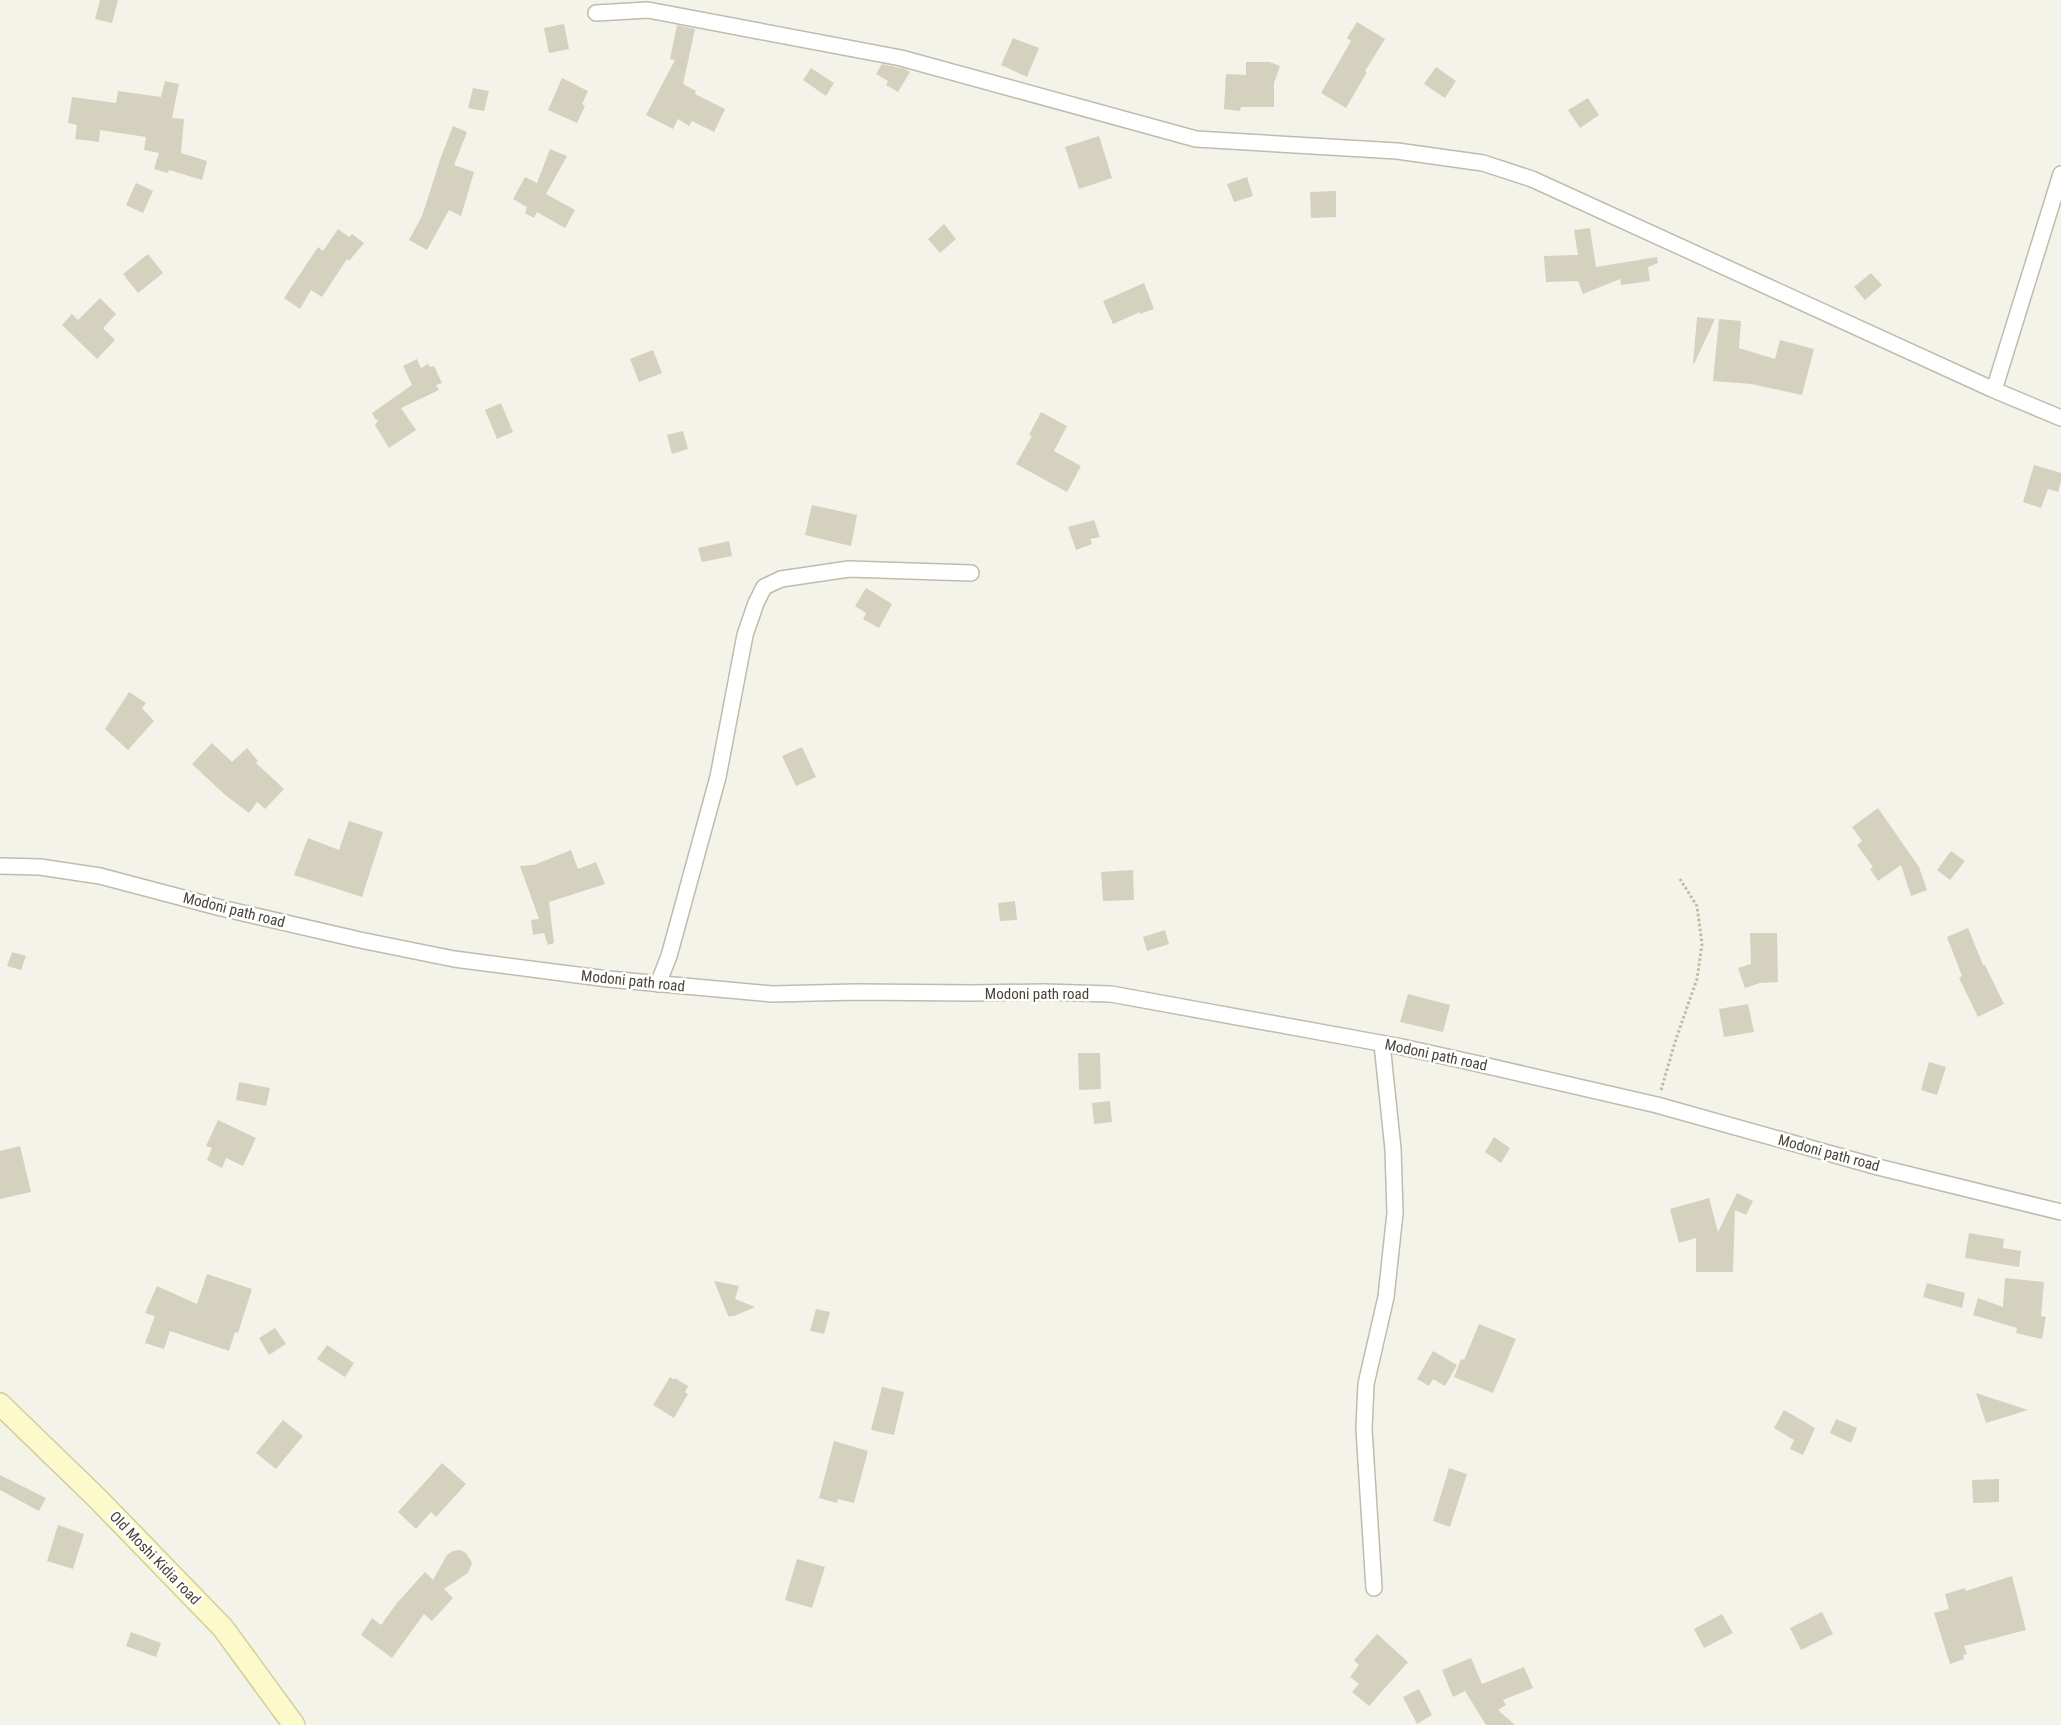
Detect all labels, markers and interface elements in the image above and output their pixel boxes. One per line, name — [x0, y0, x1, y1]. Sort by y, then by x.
street label: Modoni path road — [181, 889, 287, 931]
street label: Modoni path road — [580, 967, 686, 995]
street label: Modoni path road — [985, 985, 1089, 1003]
street label: Modoni path road — [1383, 1035, 1489, 1075]
street label: Modoni path road — [1776, 1131, 1882, 1175]
street label: Old Moshi Kidia road — [106, 1508, 204, 1608]

